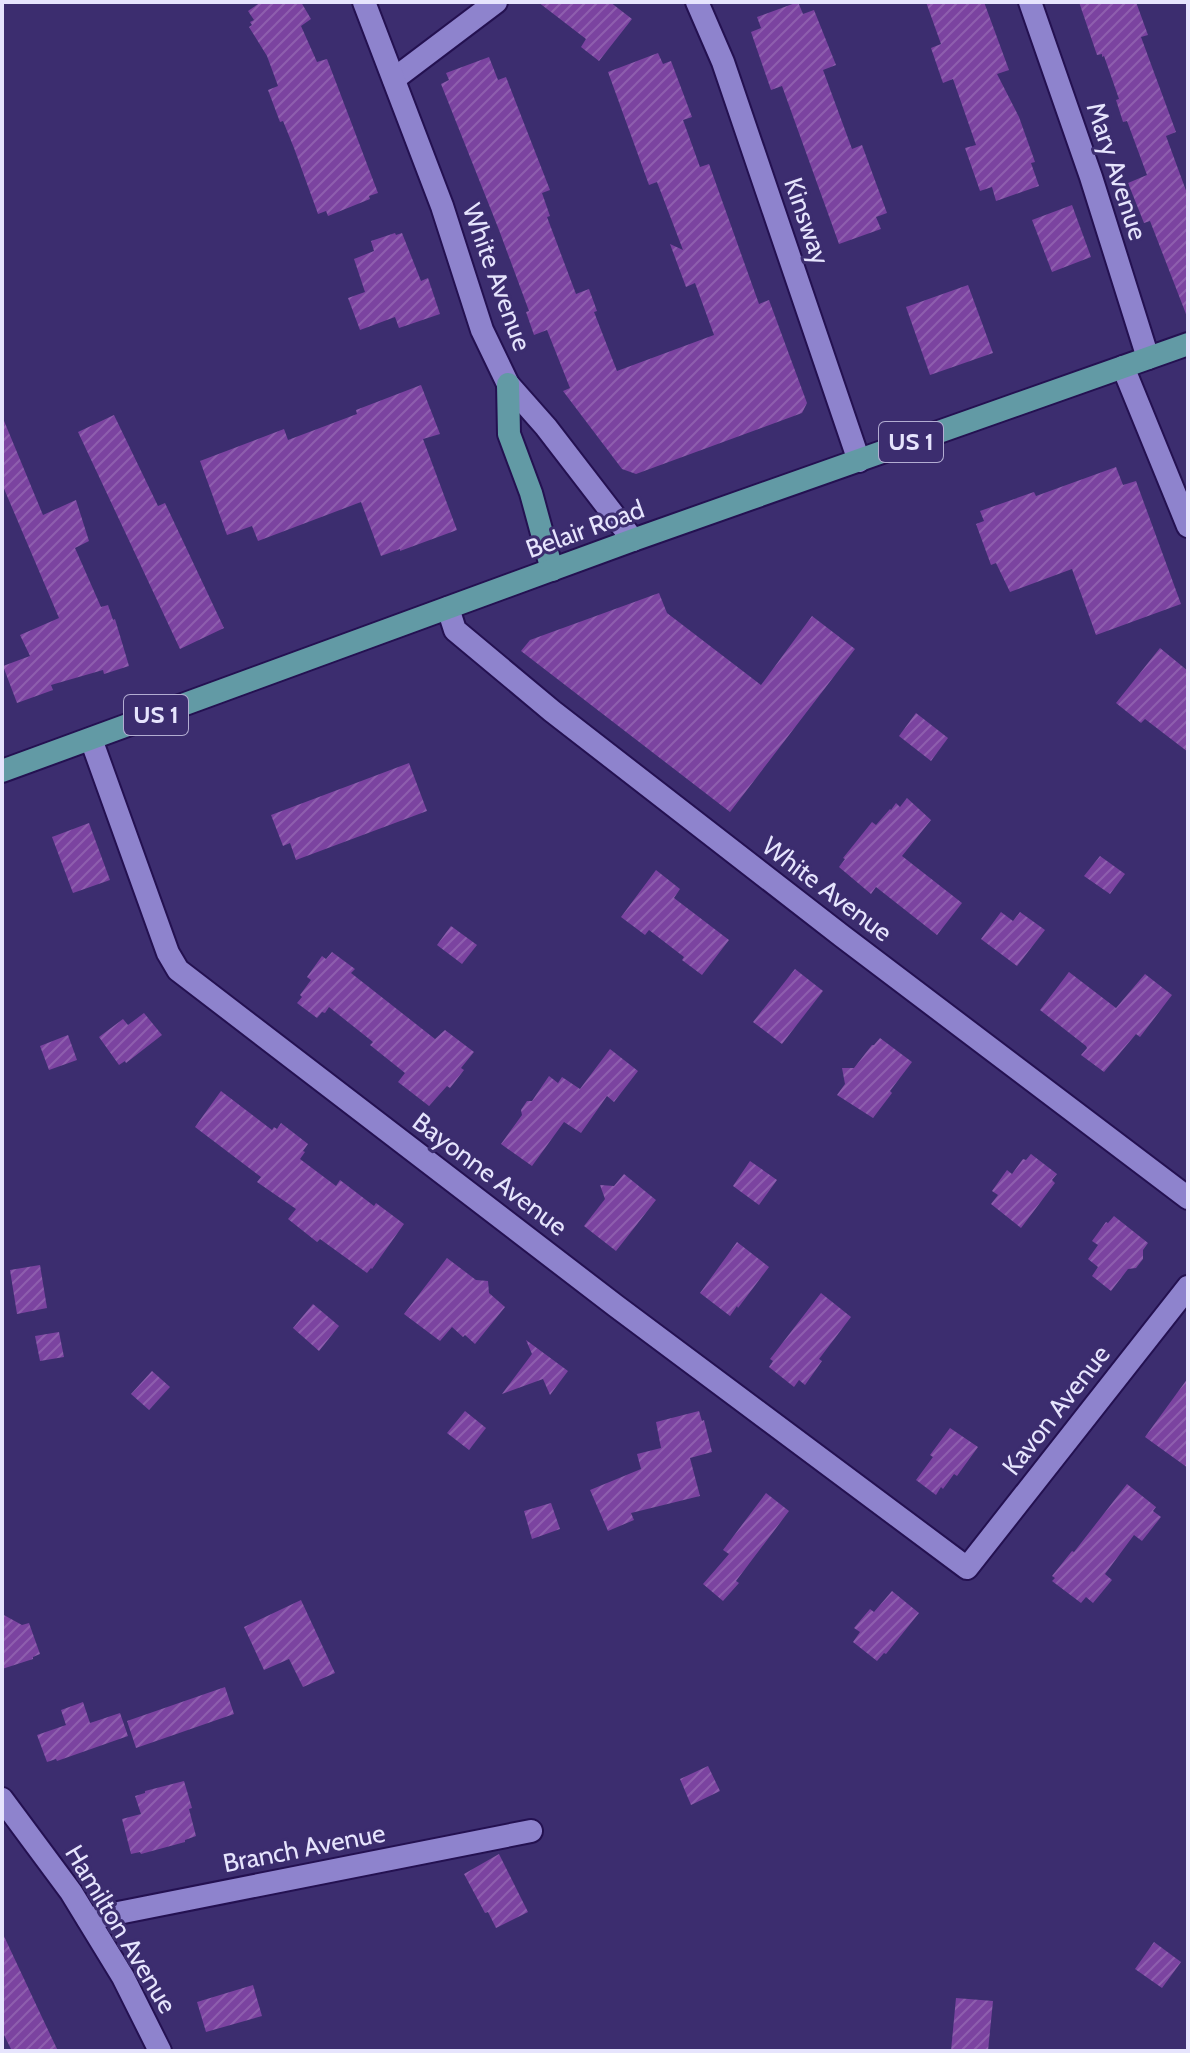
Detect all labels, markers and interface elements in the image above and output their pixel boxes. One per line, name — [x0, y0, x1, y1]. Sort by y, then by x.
street label: Mary Avenue — [1080, 98, 1154, 244]
street label: Kinsway — [777, 173, 837, 269]
street label: White Avenue — [456, 199, 538, 355]
road number: US 1 — [879, 422, 943, 462]
street label: Belair Road — [522, 493, 648, 565]
road number: US 1 — [124, 695, 188, 735]
street label: White Avenue — [756, 830, 898, 948]
street label: Bayonne Avenue — [406, 1105, 574, 1243]
street label: Kavon Avenue — [995, 1339, 1117, 1481]
street label: Branch Avenue — [220, 1817, 388, 1879]
street label: Hamilton Avenue — [58, 1839, 184, 2019]

